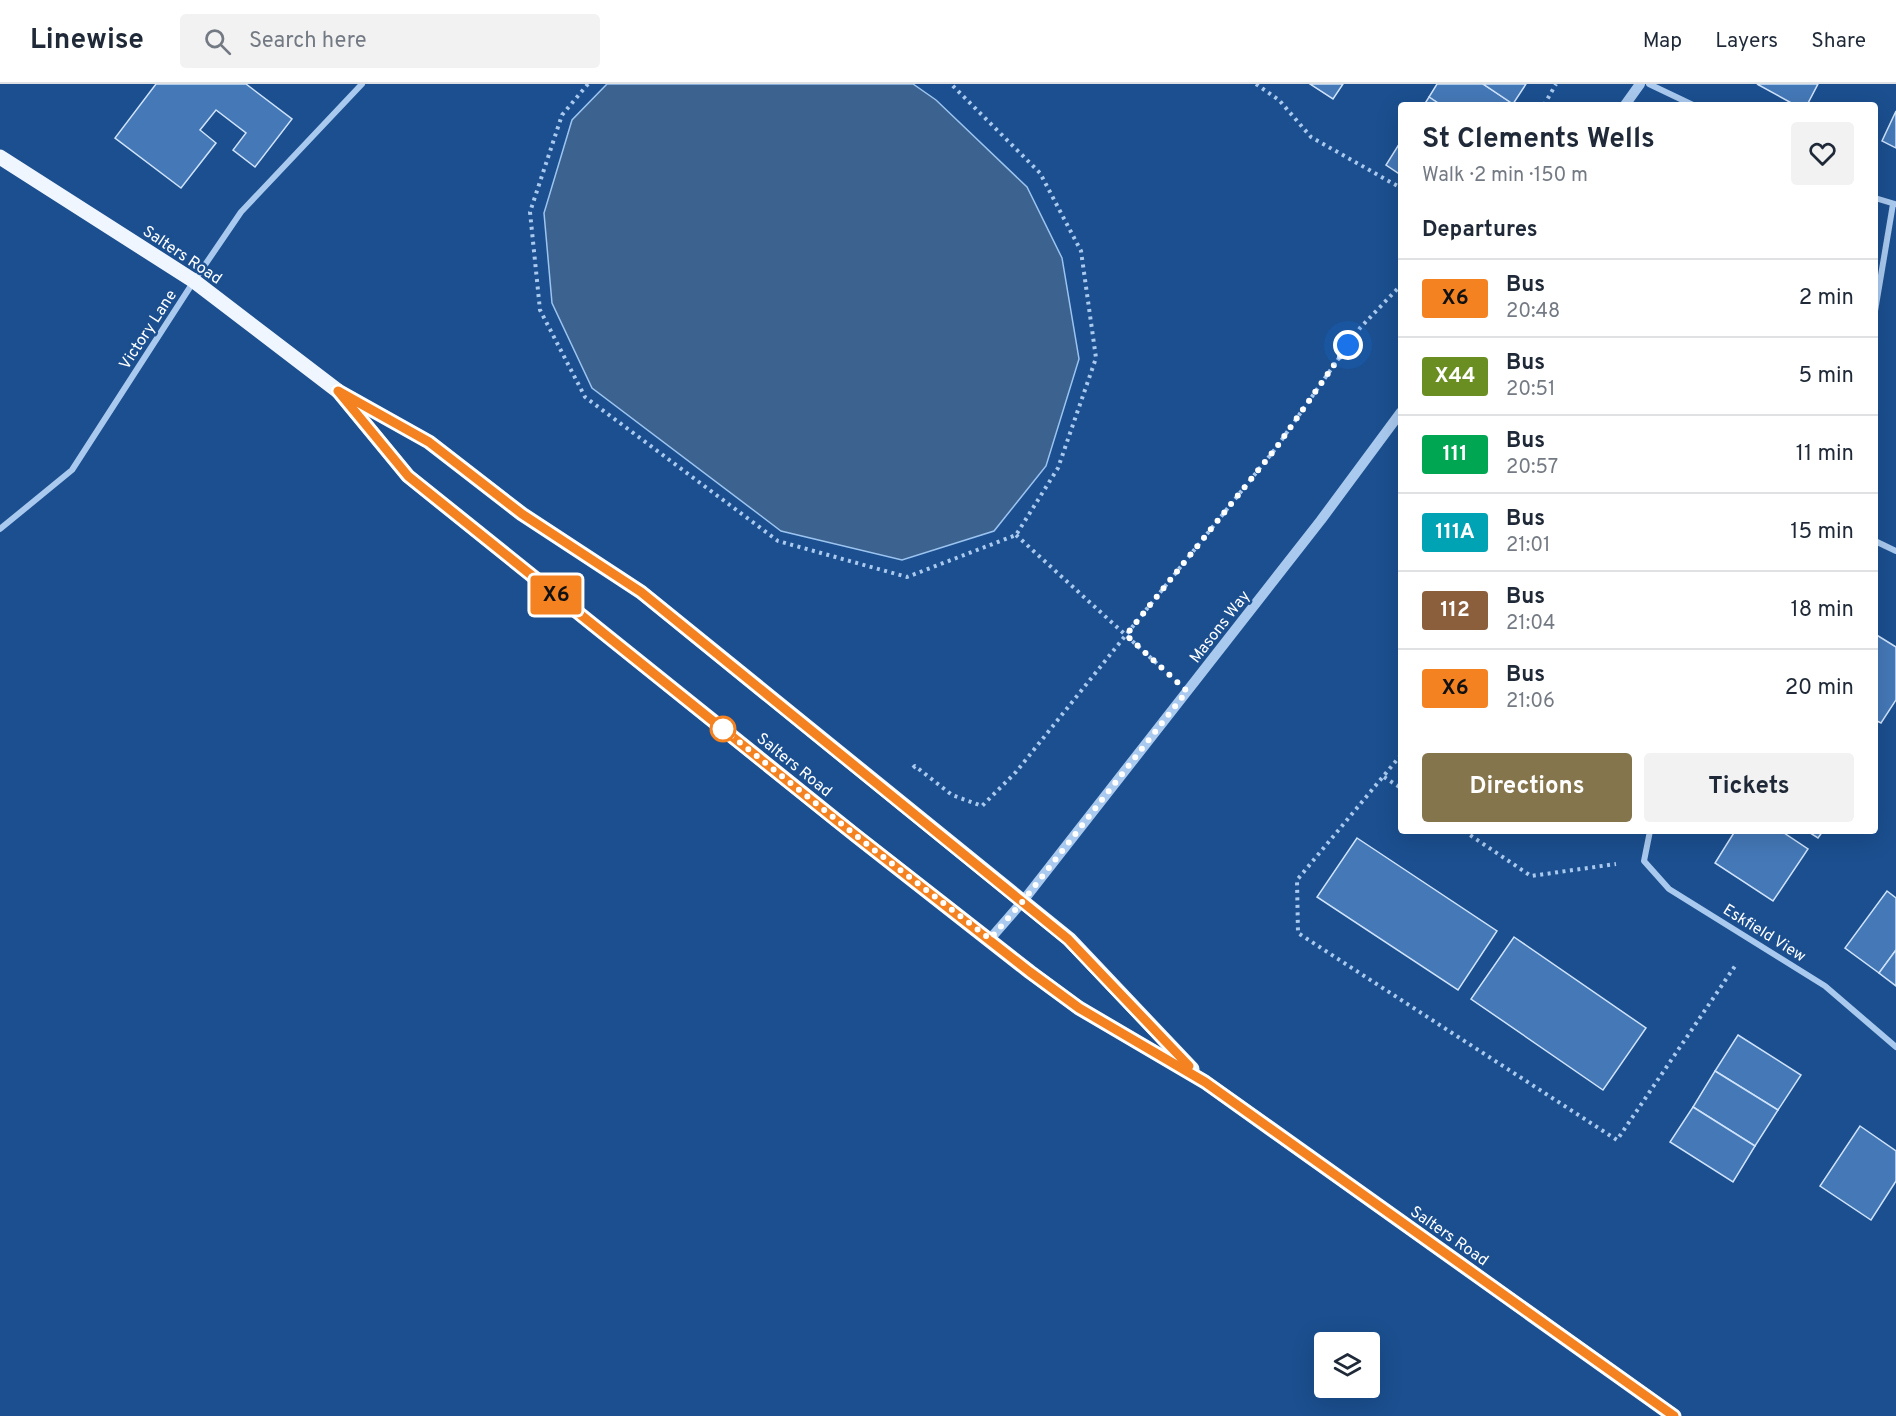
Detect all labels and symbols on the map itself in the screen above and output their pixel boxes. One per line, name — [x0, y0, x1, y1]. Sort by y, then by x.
street label: Salters Road — [138, 222, 225, 289]
street label: Victory Lane — [115, 286, 182, 374]
your location — [1333, 330, 1363, 360]
line badge: X6 — [529, 576, 583, 614]
street label: Masons Way — [1186, 587, 1255, 668]
unlabelled marker — [710, 716, 736, 742]
street label: Salters Road — [752, 729, 835, 802]
street label: Eskfield View — [1719, 900, 1809, 967]
street label: Salters Road — [1406, 1202, 1492, 1271]

